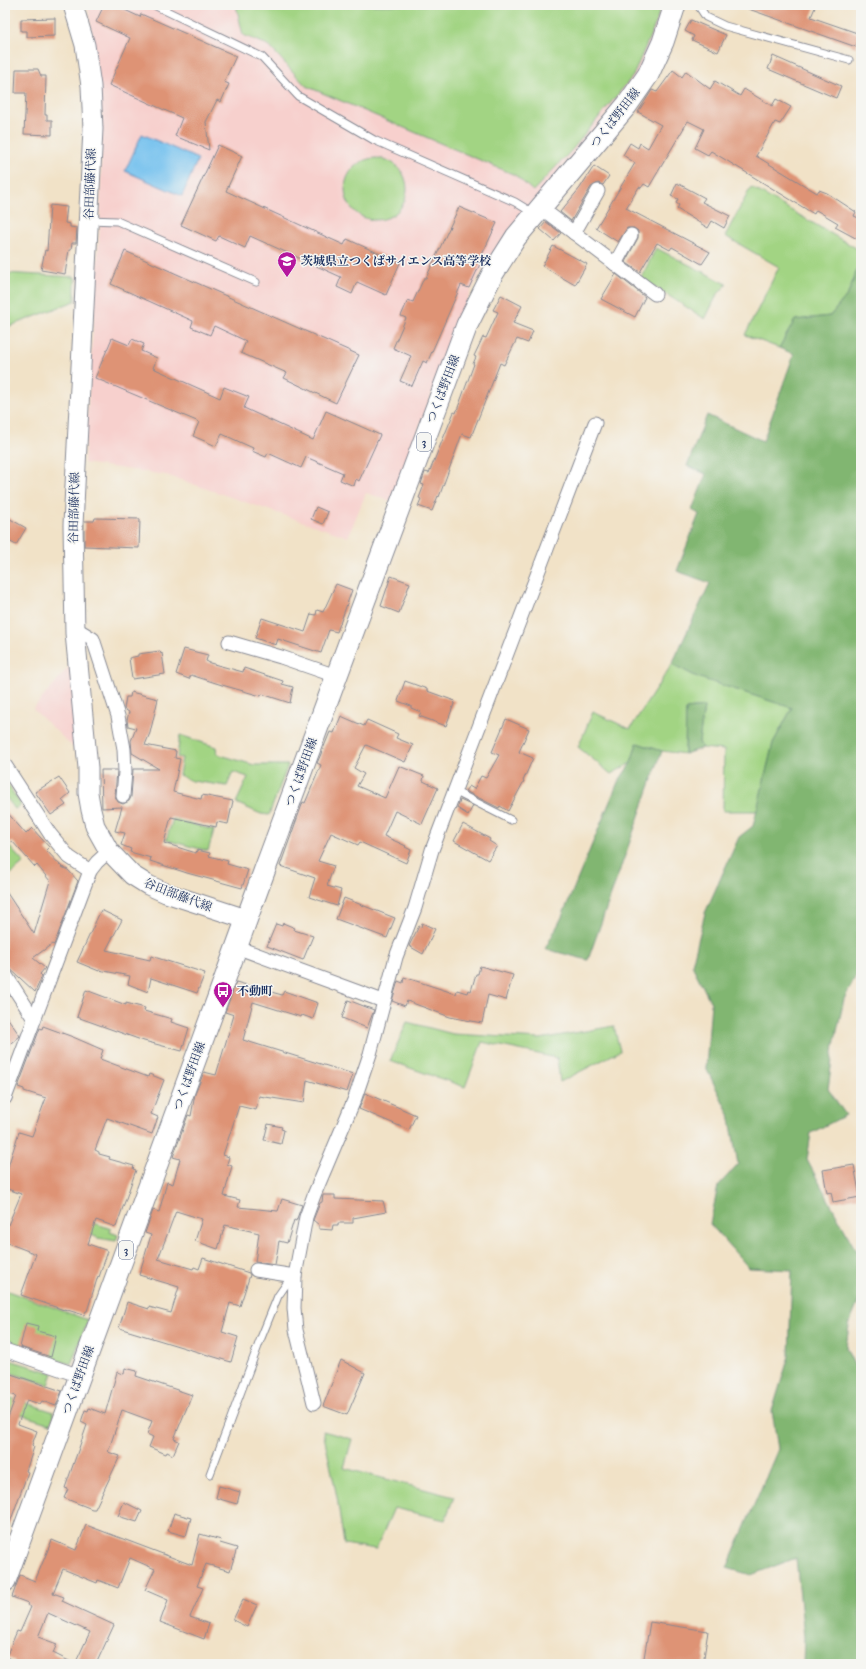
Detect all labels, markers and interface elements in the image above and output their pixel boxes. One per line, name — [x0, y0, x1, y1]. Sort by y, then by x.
street label: つくば野田線 — [587, 85, 643, 151]
street label: 谷田部藤代線 — [82, 148, 98, 220]
school or university icon: 茨城県立つくばサイエンス高等学校 — [276, 250, 298, 278]
place label: 茨城県立つくばサイエンス高等学校 — [301, 254, 491, 268]
street label: つくば野田線 — [424, 353, 462, 425]
road number: 3 — [417, 433, 431, 451]
street label: 谷田部藤代線 — [66, 472, 82, 544]
street label: つくば野田線 — [282, 736, 320, 808]
street label: 谷田部藤代線 — [142, 876, 214, 914]
bus stop icon: 不動町 — [212, 980, 234, 1008]
place label: 不動町 — [237, 984, 273, 998]
street label: つくば野田線 — [170, 1040, 208, 1112]
road number: 3 — [119, 1241, 133, 1259]
street label: つくば野田線 — [59, 1344, 97, 1416]

